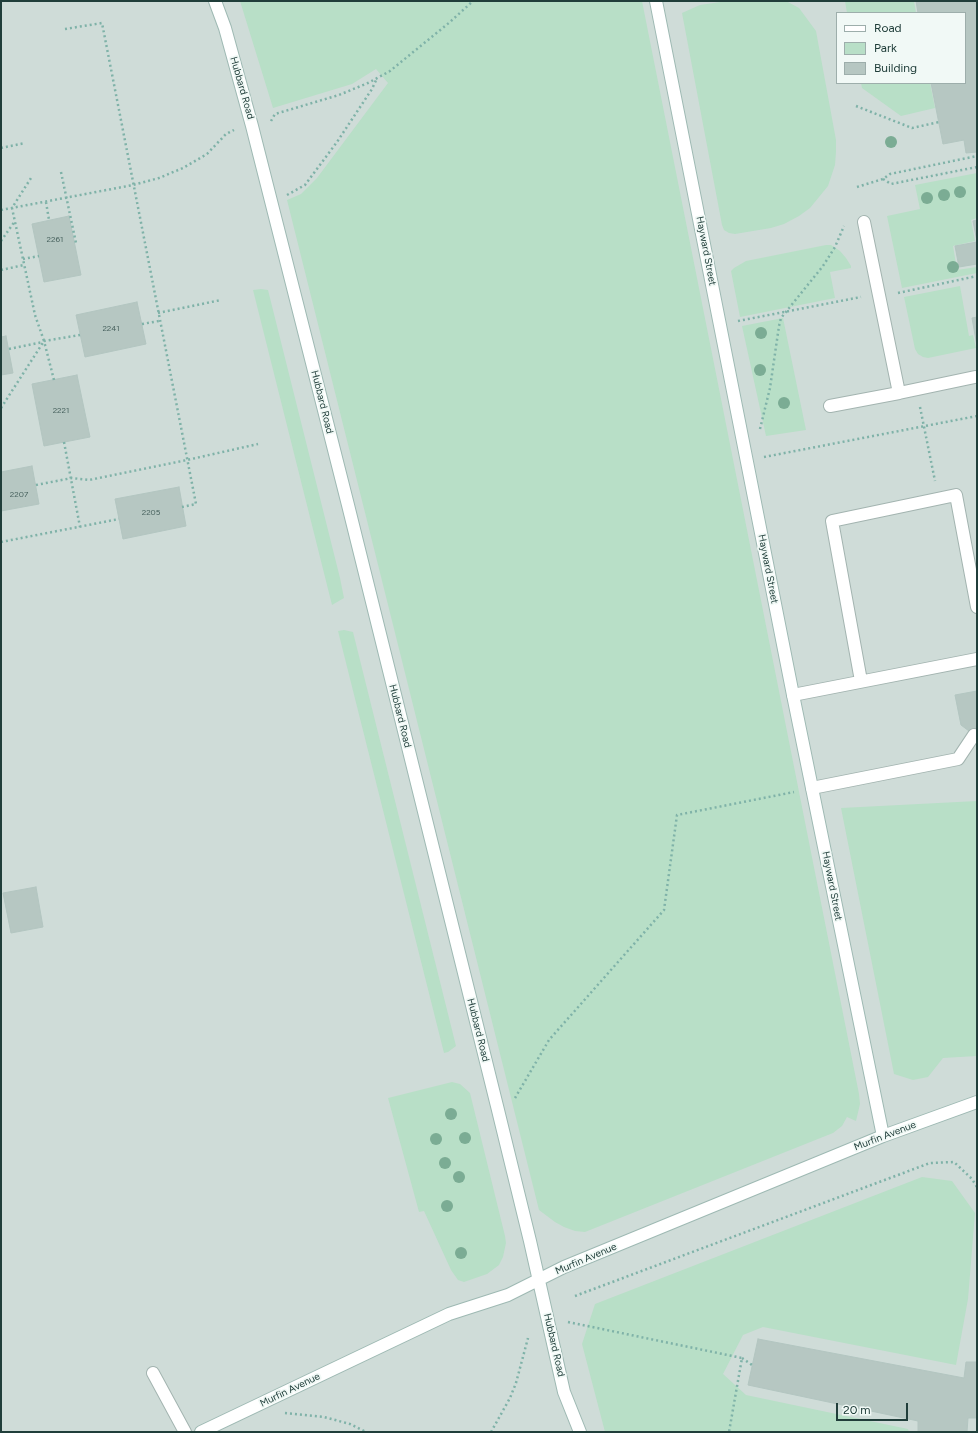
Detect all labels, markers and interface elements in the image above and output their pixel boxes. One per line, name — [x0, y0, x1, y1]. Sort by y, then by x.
legend — [836, 12, 966, 84]
text: Road — [874, 21, 902, 35]
text: Park — [874, 41, 897, 55]
street label: Hubbard Road — [227, 55, 257, 121]
text: Building — [874, 61, 917, 75]
street label: Hayward Street — [693, 215, 719, 287]
house number: 2261 — [47, 235, 63, 245]
house number: 2241 — [102, 324, 120, 334]
street label: Hubbard Road — [308, 369, 336, 435]
house number: 2221 — [53, 406, 69, 416]
house number: 2207 — [10, 490, 28, 500]
house number: 2205 — [142, 508, 160, 518]
street label: Hayward Street — [755, 533, 781, 605]
street label: Hubbard Road — [386, 683, 414, 749]
street label: Hayward Street — [819, 850, 845, 922]
street label: Hubbard Road — [464, 997, 492, 1063]
street label: Murfin Avenue — [852, 1119, 918, 1153]
street label: Murfin Avenue — [554, 1241, 618, 1277]
street label: Hubbard Road — [541, 1312, 567, 1378]
street label: Murfin Avenue — [258, 1370, 322, 1410]
scale bar — [838, 1395, 910, 1421]
text: 20 m — [843, 1403, 871, 1417]

